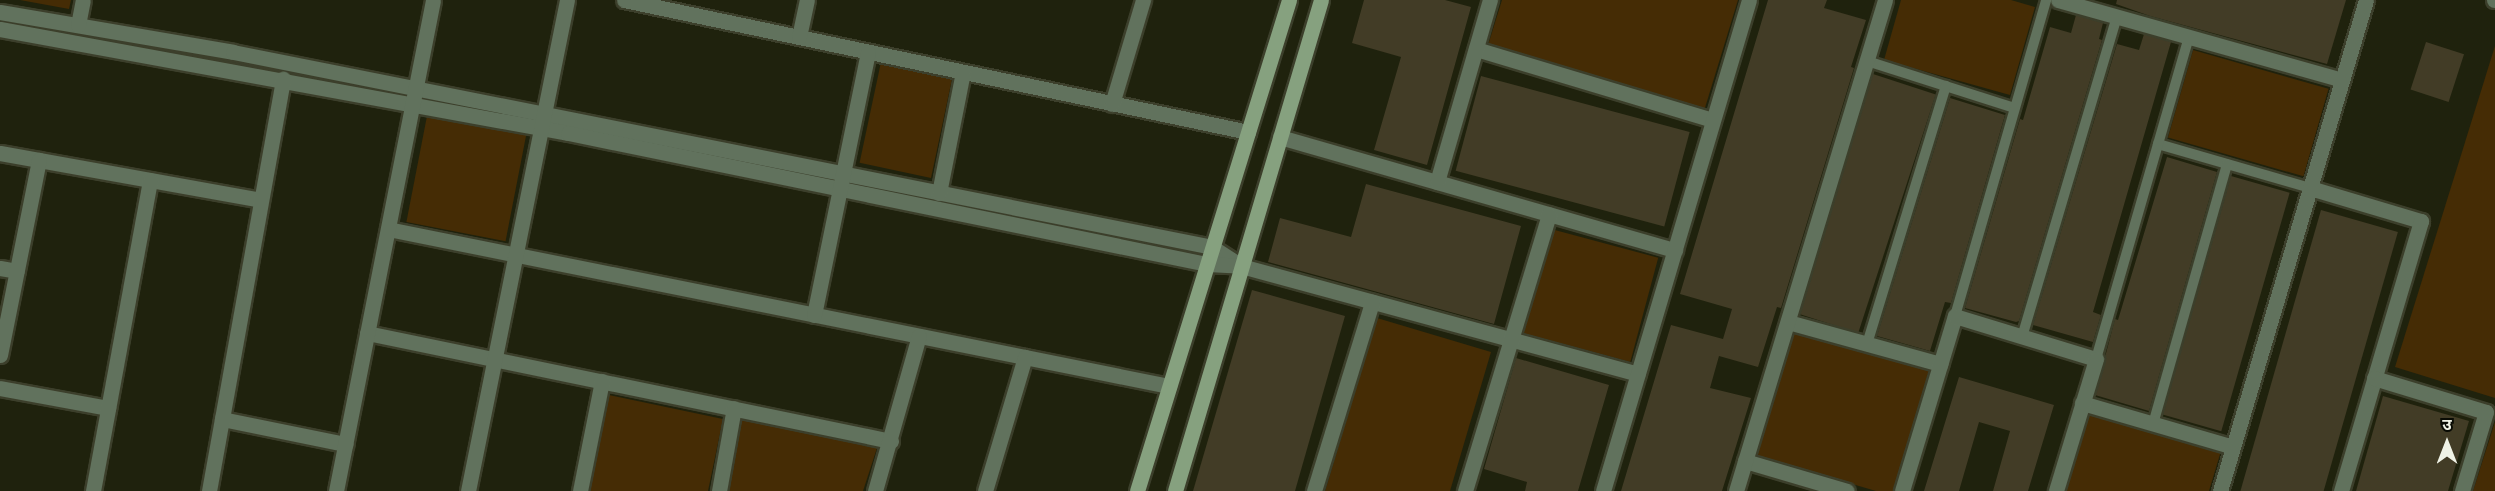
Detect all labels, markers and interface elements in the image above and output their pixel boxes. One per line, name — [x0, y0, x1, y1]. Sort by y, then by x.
north arrow — [2417, 413, 2477, 473]
text: उ — [2442, 415, 2452, 434]

